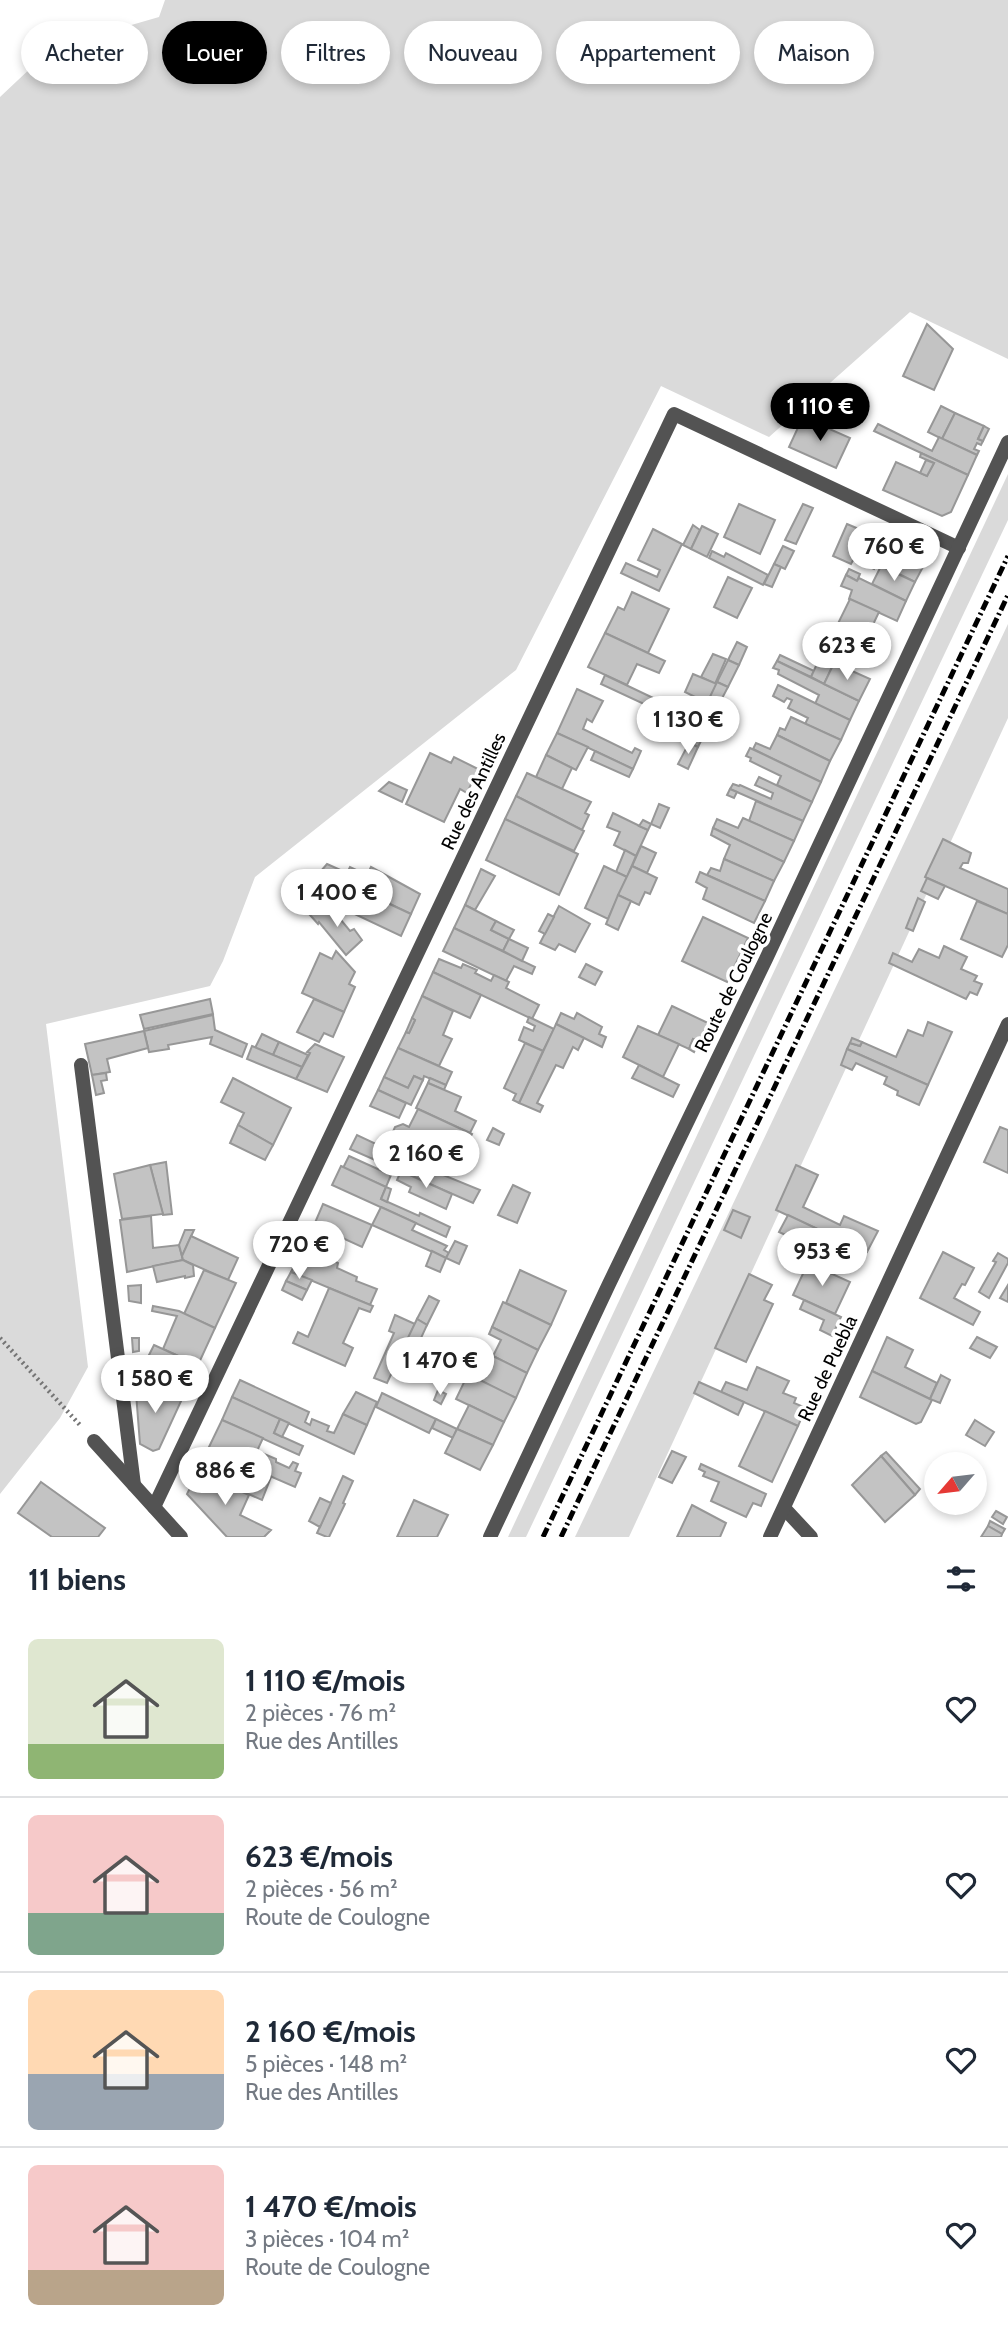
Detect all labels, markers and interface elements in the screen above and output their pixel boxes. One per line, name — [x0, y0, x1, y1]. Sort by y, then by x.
chip: Acheter — [21, 21, 148, 84]
chip: Louer — [162, 21, 267, 84]
chip: Filtres — [281, 21, 390, 84]
chip: Nouveau — [404, 21, 542, 84]
chip: Appartement — [556, 21, 740, 84]
chip: Maison — [754, 21, 874, 84]
pin: 1 110 € — [755, 384, 885, 443]
text: 1 110 € — [787, 392, 853, 420]
pin: 760 € — [845, 524, 943, 583]
text: 760 € — [864, 532, 924, 560]
pin: 623 € — [798, 622, 896, 682]
text: 623 € — [818, 631, 876, 659]
pin: 1 130 € — [623, 696, 753, 756]
text: 1 130 € — [653, 705, 723, 733]
street label: Rue des Antilles — [436, 729, 511, 853]
pin: 1 400 € — [272, 870, 402, 929]
text: 1 400 € — [297, 878, 377, 906]
street label: Route de Coulogne — [690, 908, 777, 1056]
pin: 2 160 € — [361, 1130, 491, 1190]
text: 2 160 € — [389, 1139, 463, 1167]
pin: 720 € — [250, 1222, 348, 1281]
pin: 953 € — [773, 1228, 871, 1288]
text: 720 € — [269, 1230, 329, 1258]
text: 953 € — [793, 1237, 851, 1265]
street label: Rue de Puebla — [793, 1312, 862, 1425]
pin: 1 470 € — [375, 1338, 505, 1397]
text: 1 470 € — [402, 1346, 478, 1374]
pin: 1 580 € — [90, 1356, 220, 1415]
text: 1 580 € — [117, 1364, 193, 1392]
pin: 886 € — [176, 1448, 274, 1507]
north arrow — [924, 1452, 987, 1516]
map controls — [924, 1452, 987, 1515]
text: 886 € — [195, 1456, 255, 1484]
icon: filters — [942, 1560, 980, 1598]
text: 11 biens — [28, 1561, 126, 1598]
text: 1 110 €/mois — [245, 1662, 405, 1699]
icon: home — [84, 1667, 168, 1751]
icon: heart — [942, 1690, 980, 1728]
text: 2 pièces · 76 m² — [245, 1699, 396, 1727]
text: Rue des Antilles — [245, 1727, 398, 1755]
text: 623 €/mois — [245, 1838, 393, 1875]
icon: home — [84, 1843, 168, 1927]
icon: heart — [942, 1866, 980, 1904]
text: 2 pièces · 56 m² — [245, 1875, 398, 1903]
text: Route de Coulogne — [245, 1903, 430, 1931]
text: 2 160 €/mois — [245, 2013, 416, 2050]
icon: home — [84, 2018, 168, 2102]
icon: heart — [942, 2041, 980, 2079]
text: 5 pièces · 148 m² — [245, 2050, 407, 2078]
text: Rue des Antilles — [245, 2078, 398, 2106]
text: 1 470 €/mois — [245, 2188, 417, 2225]
icon: home — [84, 2193, 168, 2277]
icon: heart — [942, 2216, 980, 2254]
text: 3 pièces · 104 m² — [245, 2225, 409, 2253]
text: Route de Coulogne — [245, 2253, 430, 2281]

